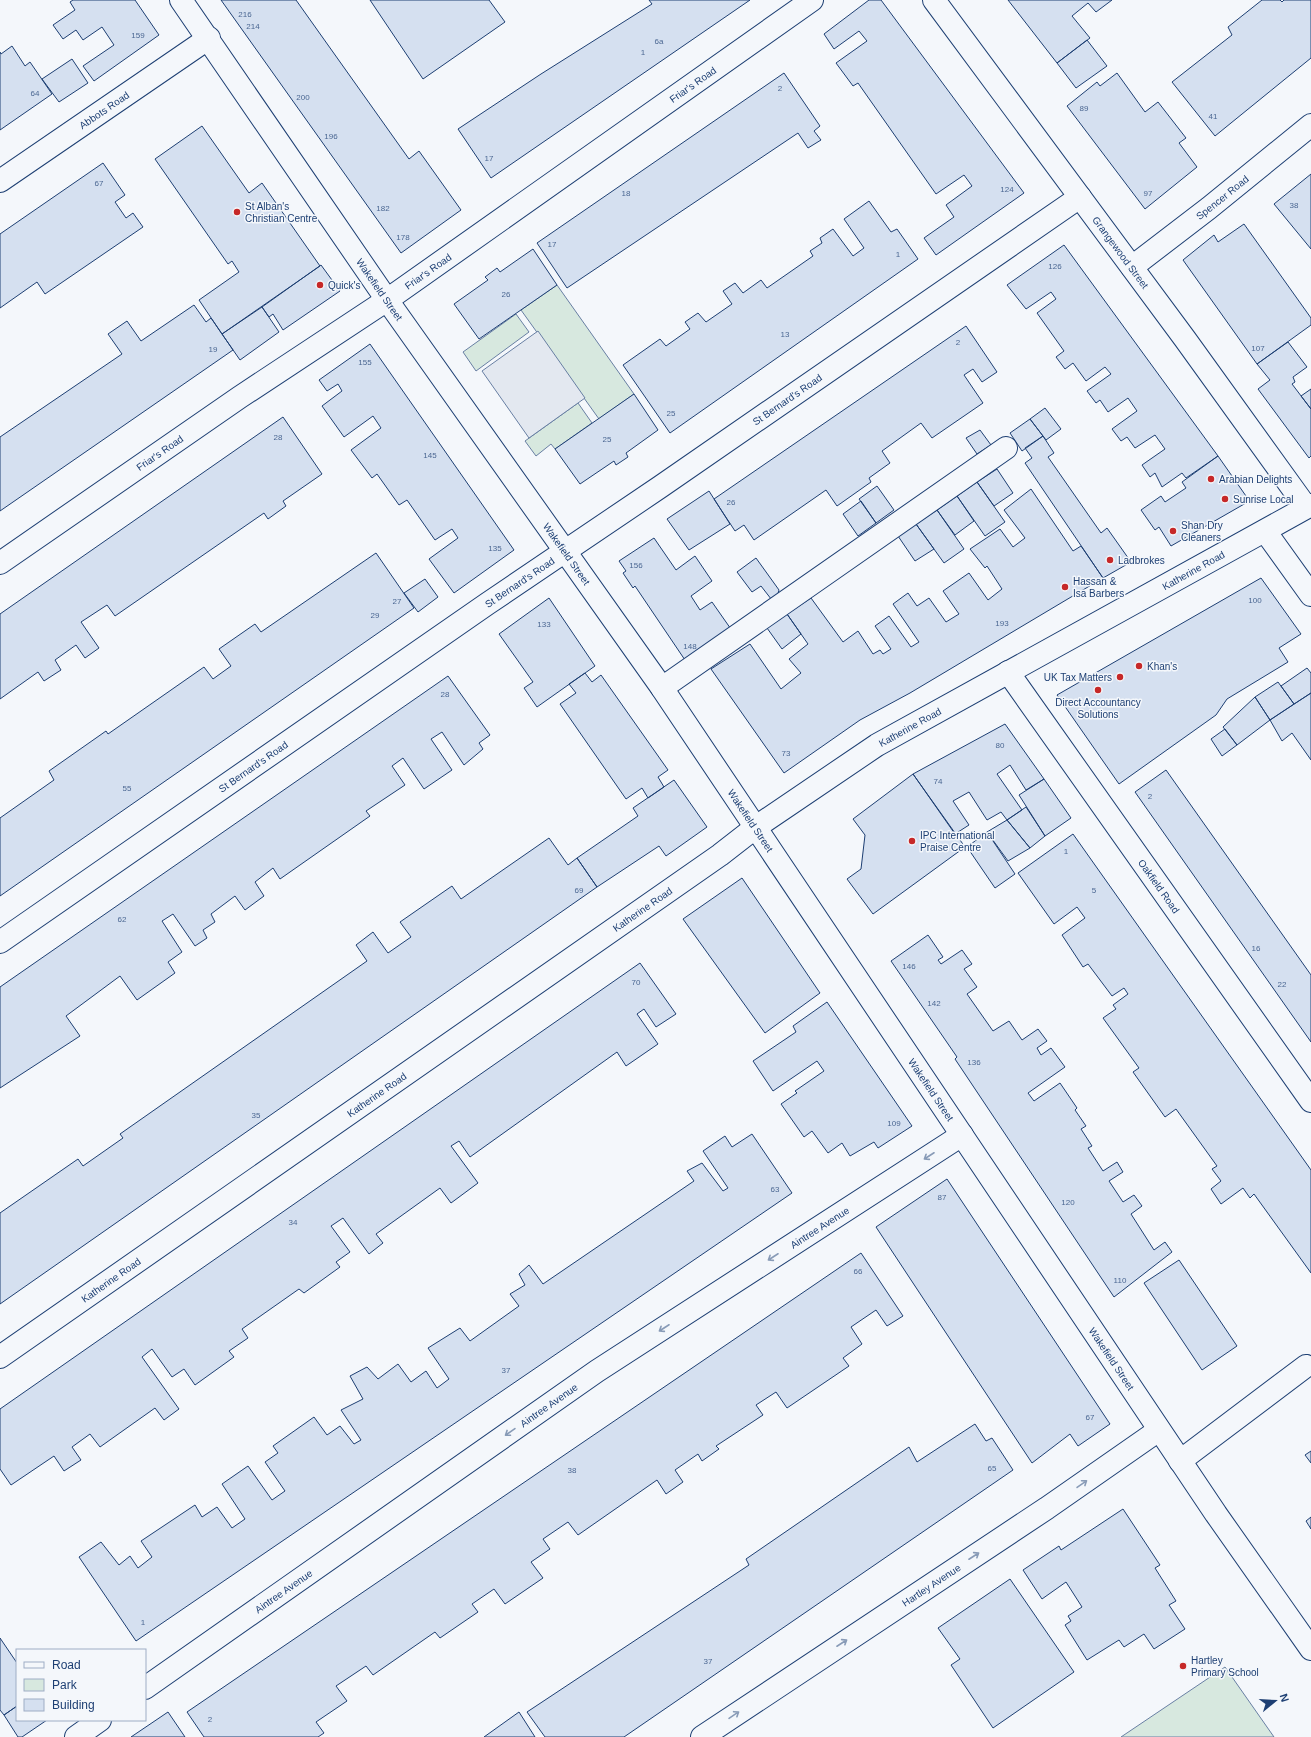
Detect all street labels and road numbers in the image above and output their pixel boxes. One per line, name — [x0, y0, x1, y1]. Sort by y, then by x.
street label: Friar's Road — [667, 64, 718, 104]
street label: Abbots Road — [77, 89, 131, 131]
street label: Spencer Road — [1194, 173, 1250, 221]
street label: Grangewood Street — [1091, 214, 1151, 291]
street label: Friar's Road — [403, 251, 453, 291]
street label: Wakefield Street — [354, 256, 405, 323]
street label: St Bernard's Road — [750, 372, 824, 427]
street label: Friar's Road — [134, 433, 185, 473]
street label: Wakefield Street — [541, 521, 593, 587]
street label: Katherine Road — [1160, 548, 1226, 592]
street label: St Bernard's Road — [483, 555, 556, 609]
street label: Katherine Road — [877, 705, 943, 748]
street label: St Bernard's Road — [216, 739, 290, 794]
street label: Wakefield Street — [726, 787, 776, 854]
street label: Oakfield Road — [1136, 857, 1182, 915]
street label: Katherine Road — [611, 885, 674, 934]
street label: Wakefield Street — [906, 1056, 956, 1123]
street label: Katherine Road — [345, 1070, 408, 1119]
street label: Aintree Avenue — [788, 1204, 851, 1250]
street label: Katherine Road — [79, 1255, 142, 1304]
street label: Wakefield Street — [1087, 1325, 1137, 1392]
street label: Aintree Avenue — [518, 1381, 580, 1429]
street label: Hartley Avenue — [900, 1561, 963, 1608]
street label: Aintree Avenue — [252, 1567, 315, 1615]

